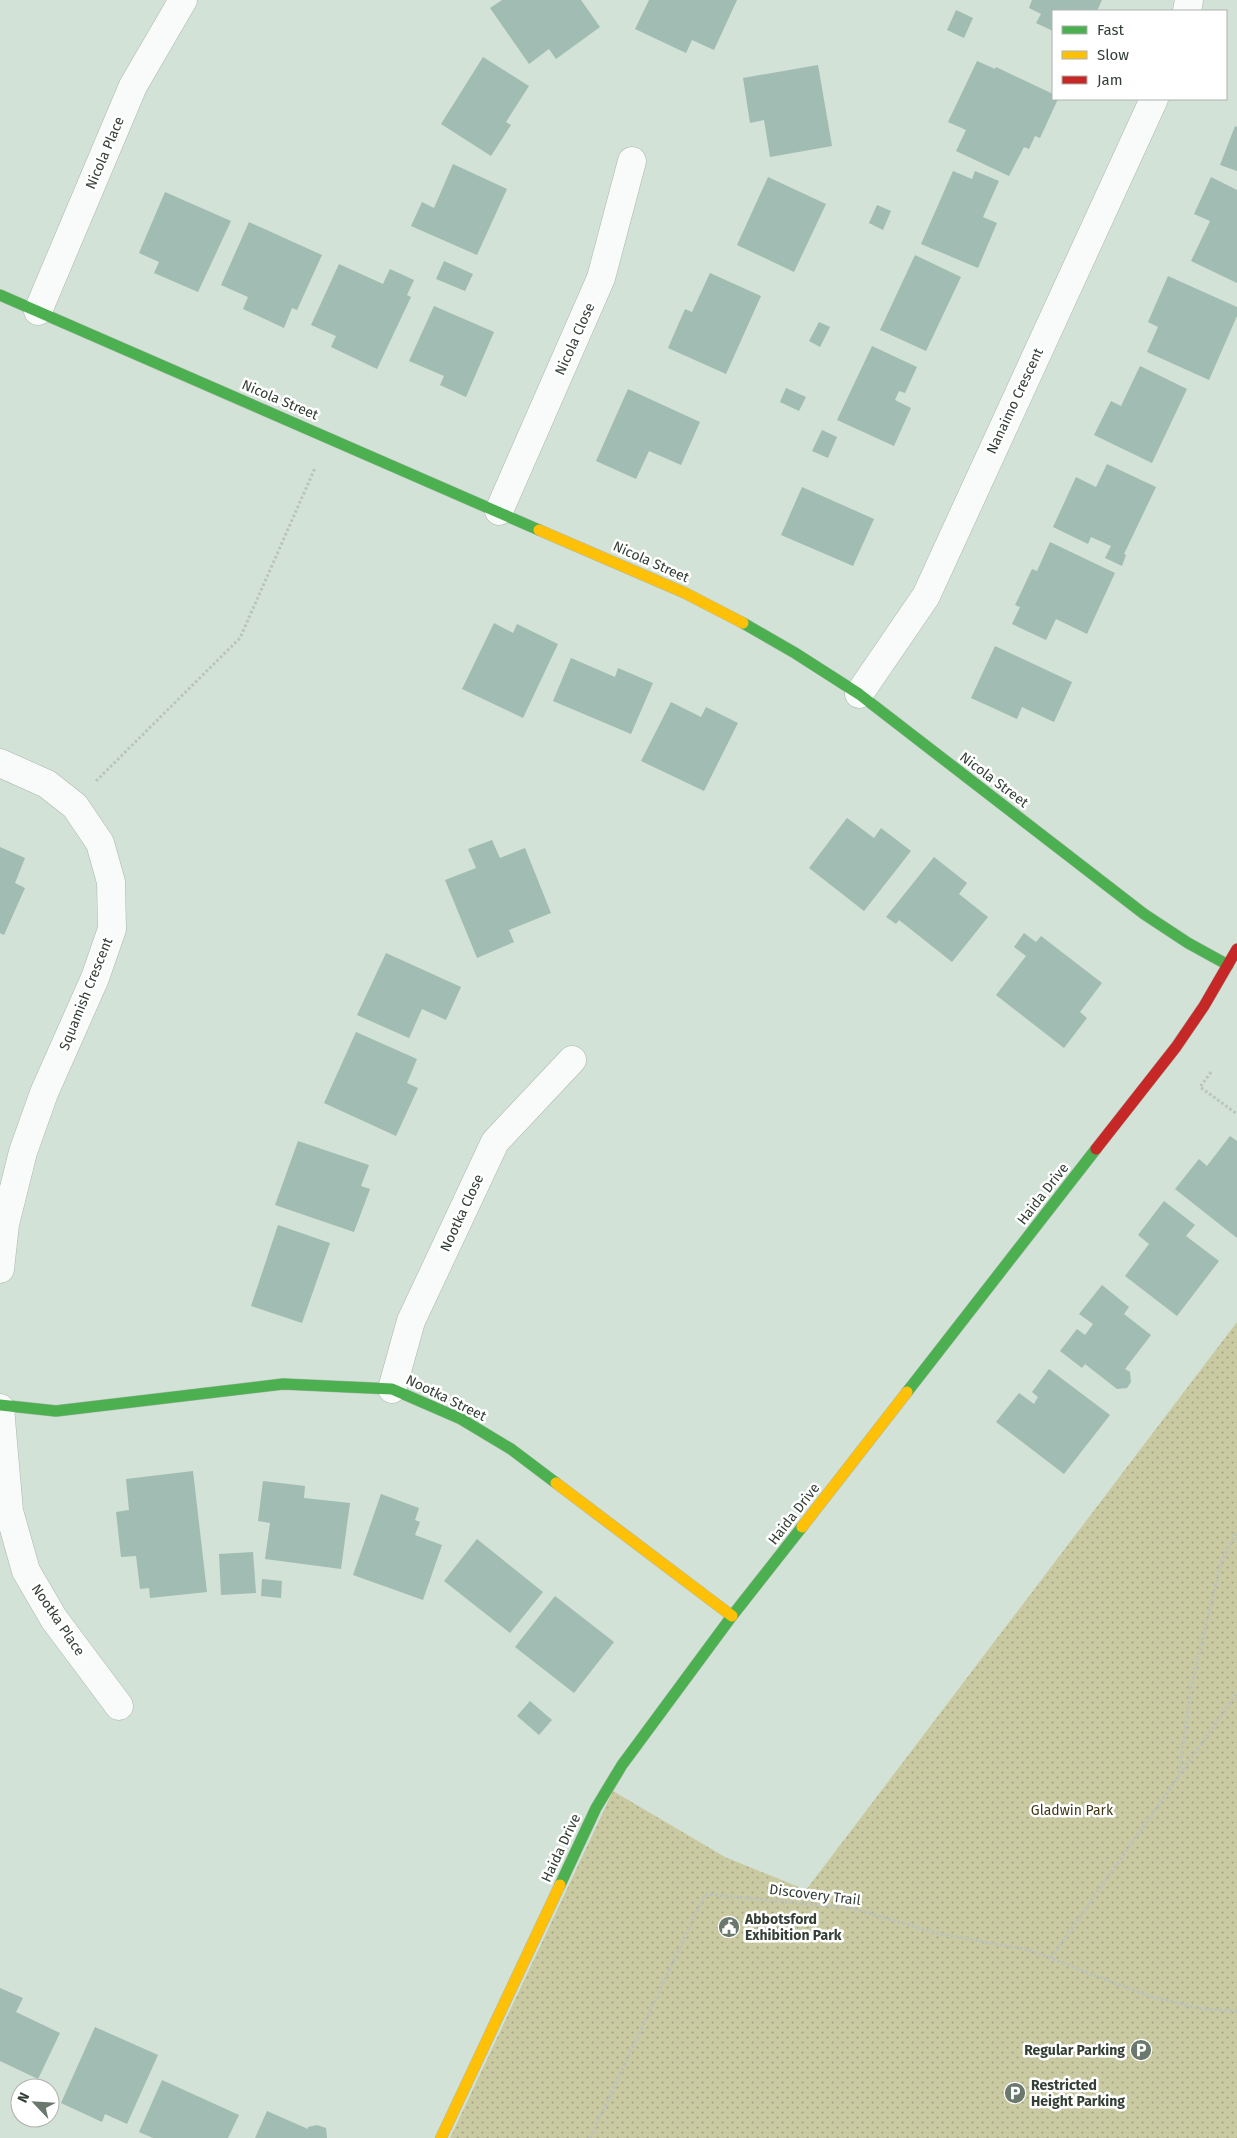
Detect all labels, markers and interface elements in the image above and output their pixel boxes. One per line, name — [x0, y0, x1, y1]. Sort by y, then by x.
legend — [1052, 10, 1227, 100]
text: Fast — [1097, 21, 1124, 39]
text: Slow — [1097, 46, 1129, 64]
text: Jam — [1097, 71, 1123, 89]
street label: Nicola Place — [82, 114, 128, 192]
street label: Nicola Close — [551, 300, 599, 378]
street label: Nanaimo Crescent — [983, 344, 1047, 457]
street label: Nicola Street — [239, 376, 322, 424]
street label: Nicola Street — [610, 538, 693, 587]
street label: Nicola Street — [956, 749, 1032, 812]
street label: Squamish Crescent — [56, 934, 117, 1053]
street label: Haida Drive — [1014, 1160, 1072, 1228]
street label: Nootka Close — [437, 1172, 487, 1254]
street label: Nootka Street — [403, 1371, 490, 1425]
street label: Haida Drive — [765, 1480, 823, 1548]
street label: Nootka Place — [28, 1581, 88, 1659]
park label: Gladwin Park — [1031, 1802, 1114, 1819]
street label: Haida Drive — [538, 1811, 584, 1885]
street label: Discovery Trail — [768, 1881, 862, 1909]
place label: Abbotsford Exhibition Park — [744, 1911, 842, 1944]
public building icon: Abbotsford Exhibition Park — [717, 1915, 741, 1939]
parking icon: Regular Parking — [1129, 2038, 1153, 2062]
place label: Regular Parking — [1024, 2042, 1125, 2059]
place label: Restricted Height Parking — [1031, 2077, 1125, 2110]
north arrow — [10, 2078, 60, 2128]
parking icon: Restricted Height Parking — [1003, 2081, 1027, 2105]
text: N — [14, 2090, 33, 2106]

